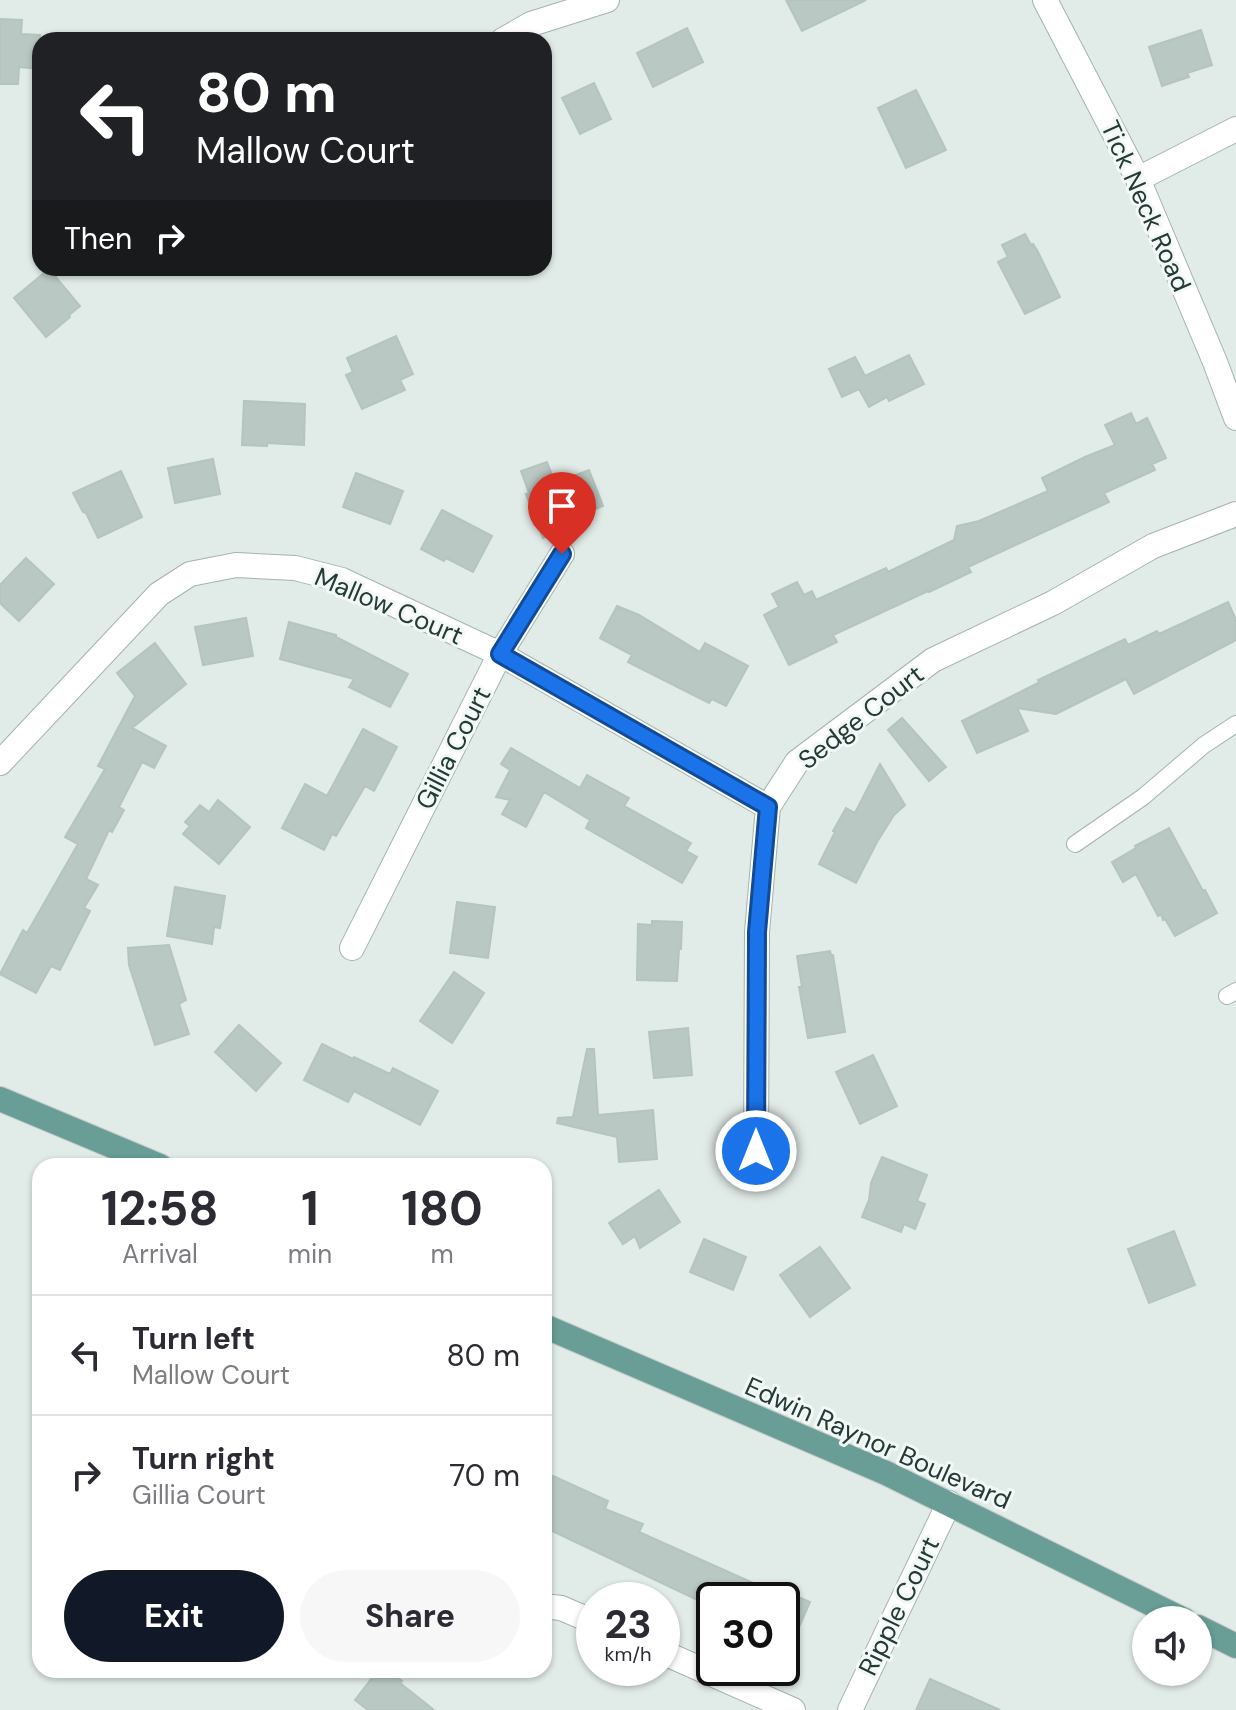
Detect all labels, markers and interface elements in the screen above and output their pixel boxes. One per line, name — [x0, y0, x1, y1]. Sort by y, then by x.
text: 80 m — [196, 56, 337, 129]
icon: left — [64, 64, 168, 168]
street label: Tick Neck Road — [1093, 115, 1199, 297]
text: Mallow Court — [196, 127, 415, 174]
icon: right — [148, 216, 192, 260]
text: Then — [64, 219, 132, 258]
pin — [528, 472, 596, 554]
icon: arrive — [540, 484, 584, 528]
street label: Mallow Court — [310, 559, 468, 653]
street label: Sedge Court — [791, 657, 931, 777]
street label: Gillia Court — [408, 681, 498, 815]
position arrow — [714, 1109, 798, 1193]
text: 12:58 — [101, 1177, 219, 1240]
text: 1 — [301, 1177, 319, 1240]
text: 180 — [401, 1177, 483, 1240]
text: Arrival — [122, 1237, 198, 1271]
text: min — [288, 1237, 332, 1271]
text: m — [430, 1237, 454, 1271]
text: Turn left — [132, 1319, 255, 1358]
icon: left — [64, 1333, 108, 1377]
text: 80 m — [447, 1336, 520, 1375]
text: Mallow Court — [132, 1358, 290, 1392]
street label: Edwin Raynor Boulevard — [740, 1369, 1016, 1517]
text: Turn right — [132, 1439, 275, 1478]
icon: right — [64, 1453, 108, 1497]
text: 70 m — [449, 1456, 520, 1495]
text: Gillia Court — [132, 1478, 266, 1512]
street label: Ripple Court — [851, 1531, 947, 1681]
button: Exit — [64, 1570, 284, 1662]
button: Share — [300, 1570, 520, 1662]
speed limit sign: 30 — [696, 1582, 800, 1686]
text: 23 — [604, 1598, 652, 1650]
map controls — [1132, 1606, 1212, 1686]
button: sound — [1132, 1606, 1212, 1686]
text: km/h — [604, 1641, 652, 1667]

